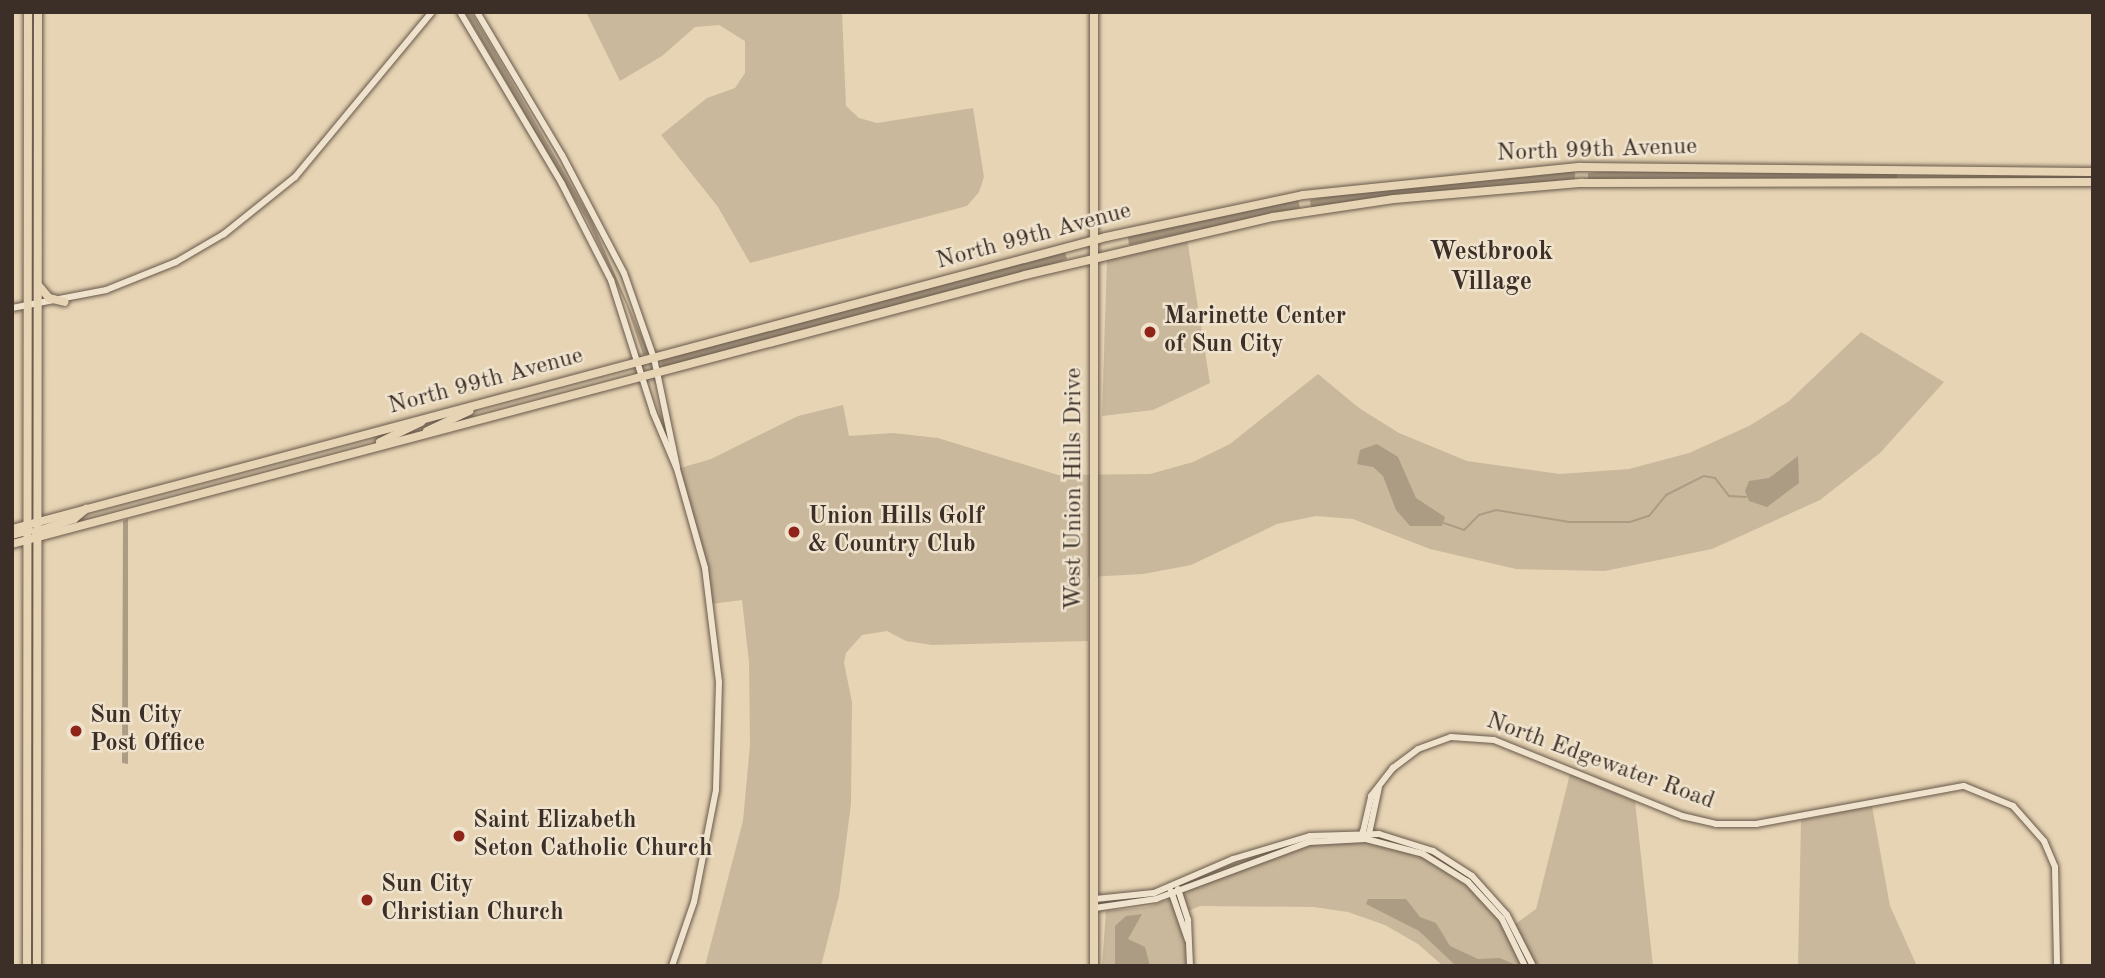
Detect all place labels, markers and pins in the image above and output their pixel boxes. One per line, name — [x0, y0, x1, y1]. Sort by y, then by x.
place label: Marinette Center of Sun City — [1164, 304, 1346, 360]
marker: Marinette Center of Sun City — [1142, 324, 1158, 340]
place label: Union Hills Golf & Country Club — [808, 504, 984, 560]
marker: Union Hills Golf & Country Club — [786, 524, 802, 540]
place label: Sun City Post Office — [90, 703, 205, 759]
marker: Sun City Post Office — [68, 723, 84, 739]
place label: Saint Elizabeth Seton Catholic Church — [473, 808, 712, 864]
marker: Saint Elizabeth Seton Catholic Church — [451, 828, 467, 844]
place label: Sun City Christian Church — [381, 872, 564, 928]
marker: Sun City Christian Church — [359, 892, 375, 908]

